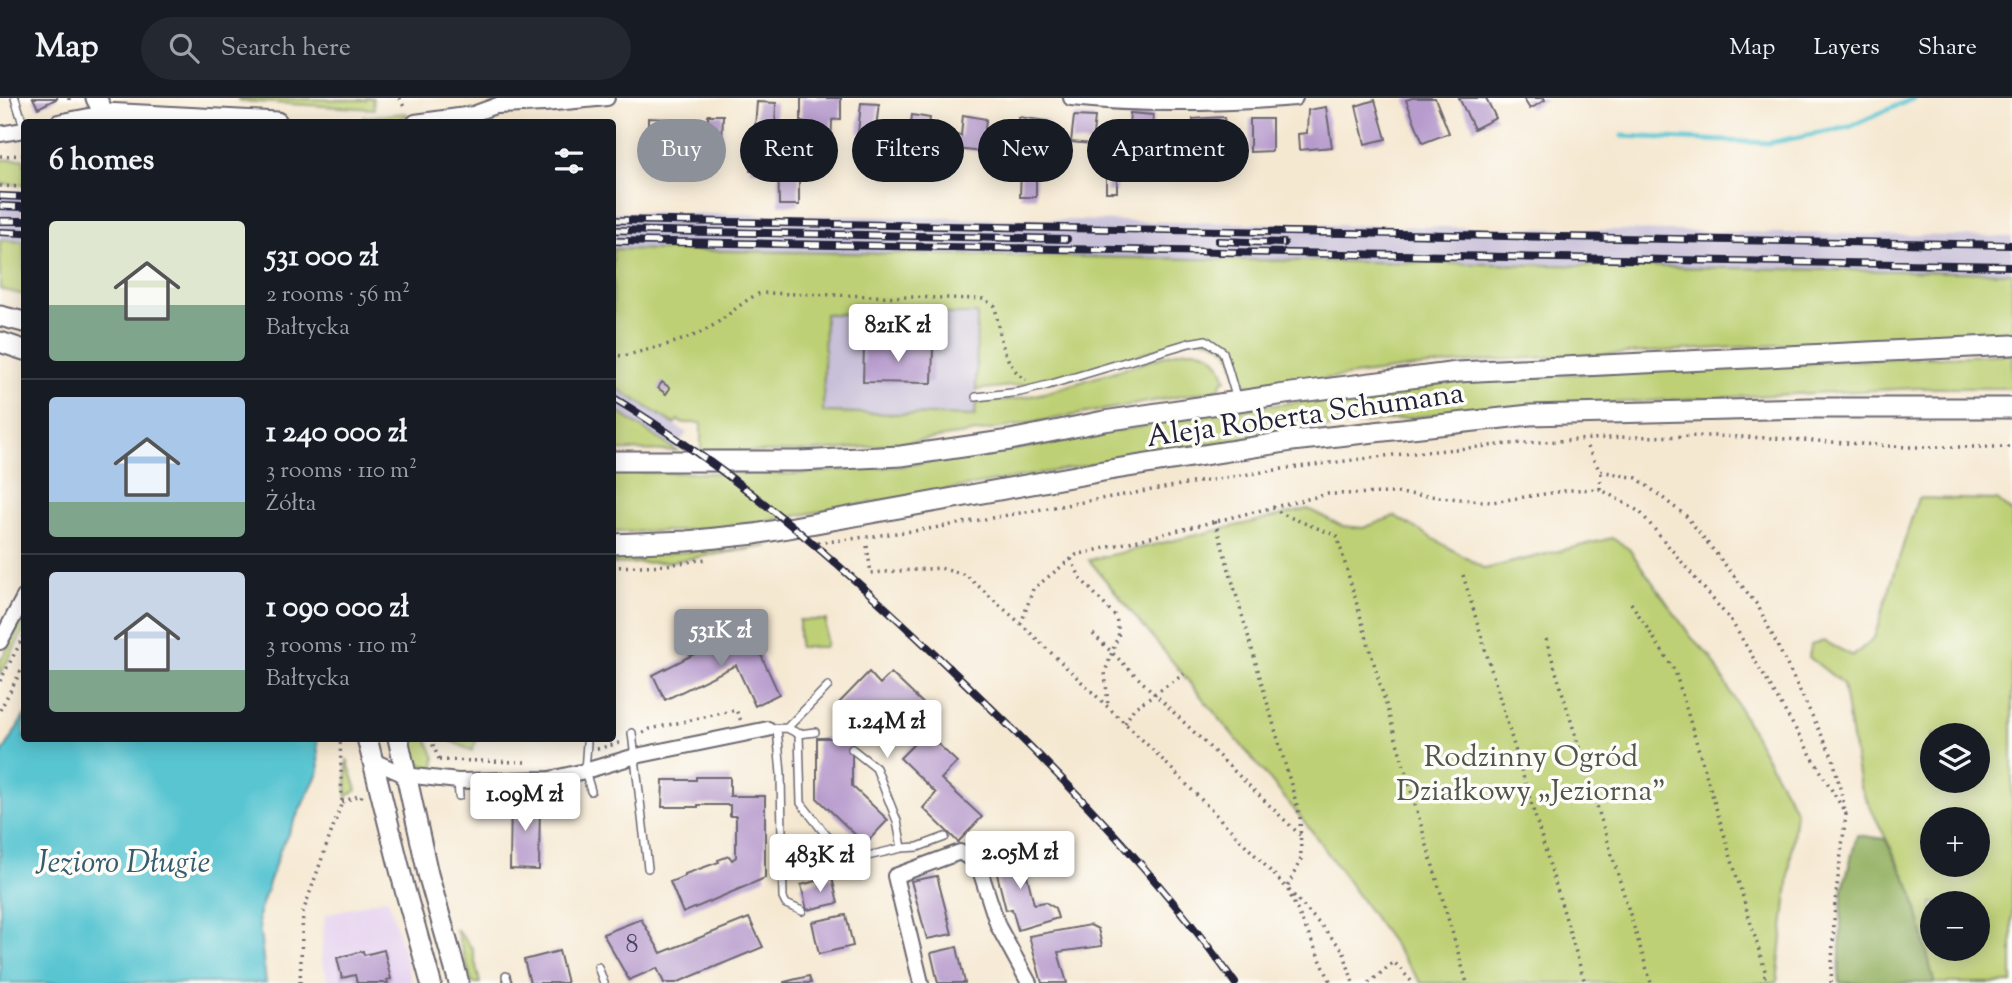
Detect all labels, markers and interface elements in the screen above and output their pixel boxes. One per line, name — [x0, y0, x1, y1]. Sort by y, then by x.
search box — [141, 17, 631, 80]
text: Map — [35, 24, 99, 72]
icon: search — [165, 29, 203, 67]
text: Search here — [221, 30, 351, 67]
text: Map — [1729, 31, 1775, 65]
text: Layers — [1813, 31, 1880, 65]
text: Share — [1918, 31, 1977, 65]
chip: Buy — [637, 119, 726, 182]
chip: Rent — [740, 119, 838, 182]
chip: Filters — [852, 119, 964, 182]
chip: New — [978, 119, 1073, 182]
chip: Apartment — [1087, 119, 1249, 182]
text: 6 homes — [49, 140, 154, 183]
icon: filters — [550, 142, 588, 180]
text: 531 000 zł — [266, 236, 379, 279]
icon: home — [105, 249, 189, 333]
text: 2 rooms · 56 m² — [266, 279, 410, 312]
pin: 821K zł — [833, 304, 963, 364]
text: 821K zł — [865, 310, 931, 343]
text: Bałtycka — [266, 312, 350, 345]
street label: Aleja Roberta Schumana — [1144, 373, 1467, 460]
text: 1 240 000 zł — [266, 412, 407, 455]
icon: home — [105, 425, 189, 509]
text: 3 rooms · 110 m² — [266, 455, 417, 488]
text: Żółta — [266, 488, 316, 521]
text: 1 090 000 zł — [266, 587, 409, 630]
icon: home — [105, 600, 189, 684]
pin: 531K zł — [656, 610, 786, 669]
text: 531K zł — [690, 615, 752, 648]
text: 3 rooms · 110 m² — [266, 630, 417, 663]
text: Bałtycka — [266, 663, 350, 696]
pin: 1.24M zł — [815, 700, 959, 760]
text: 1.24M zł — [848, 706, 926, 739]
map controls — [1920, 723, 1990, 961]
button: layers — [1920, 723, 1990, 793]
park label: Rodzinny Ogród Działkowy „Jeziorna” — [1396, 737, 1666, 814]
pin: 1.09M zł — [453, 774, 597, 833]
text: 1.09M zł — [486, 779, 564, 812]
button: + — [1920, 807, 1990, 877]
pin: 2.05M zł — [948, 832, 1092, 891]
pin: 483K zł — [755, 834, 885, 894]
text: 2.05M zł — [981, 837, 1059, 870]
text: 483K zł — [785, 840, 855, 873]
water label: Jezioro Długie — [35, 841, 210, 887]
button: − — [1920, 891, 1990, 961]
house number: 8 — [625, 927, 639, 964]

